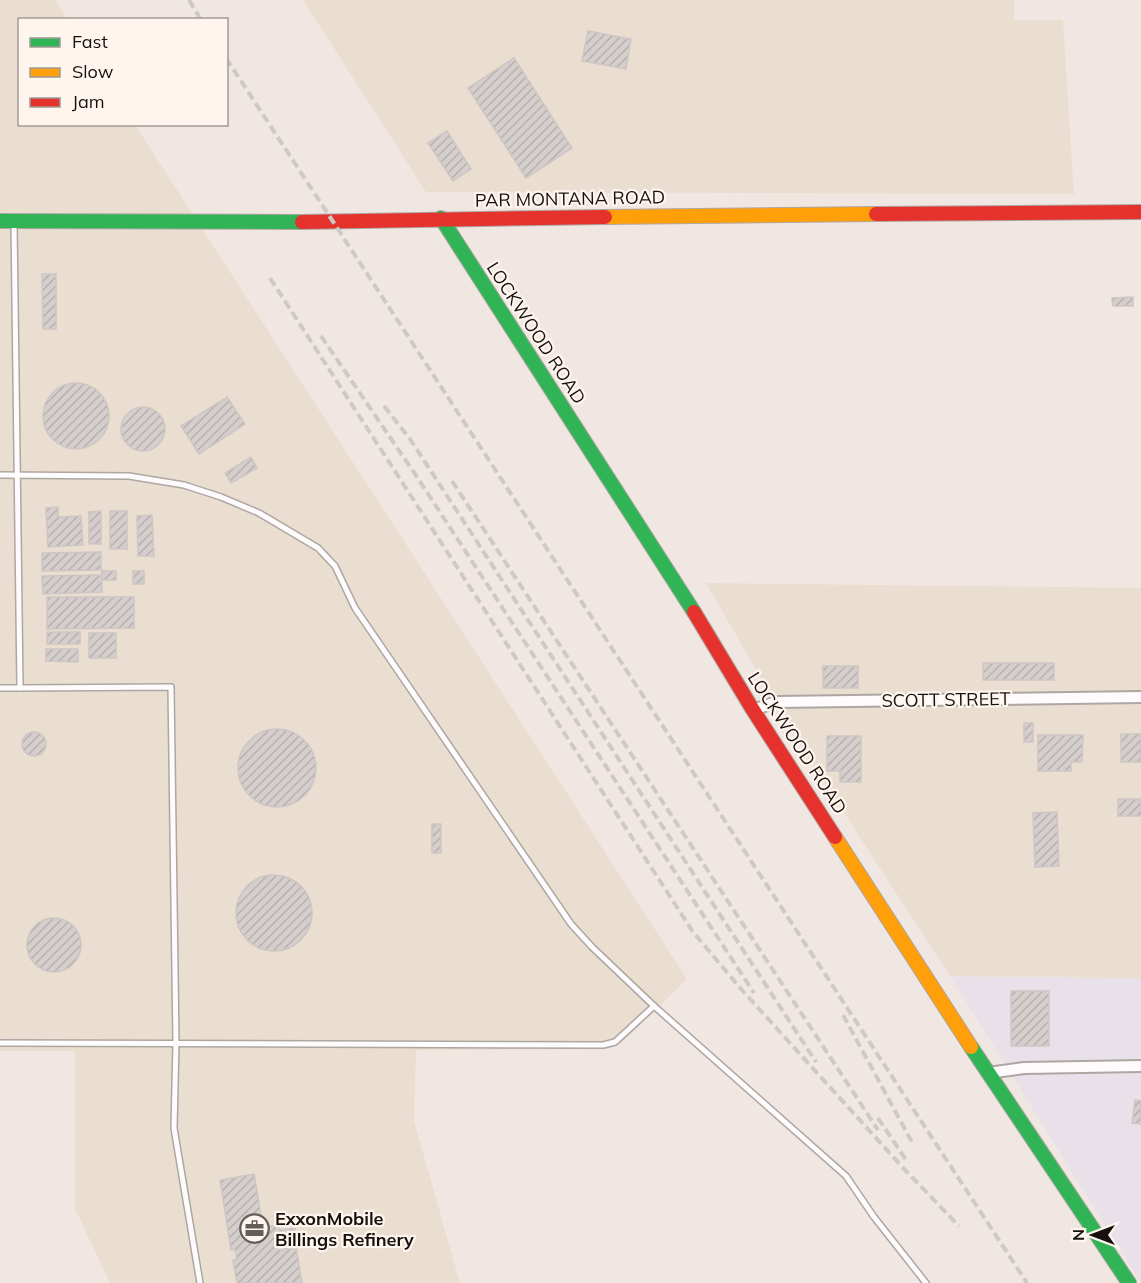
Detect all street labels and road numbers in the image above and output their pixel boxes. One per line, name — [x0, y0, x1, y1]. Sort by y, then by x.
street label: PAR MONTANA ROAD — [475, 185, 665, 212]
street label: LOCKWOOD ROAD — [482, 257, 591, 408]
street label: LOCKWOOD ROAD — [743, 667, 852, 818]
street label: SCOTT STREET — [881, 687, 1011, 712]

